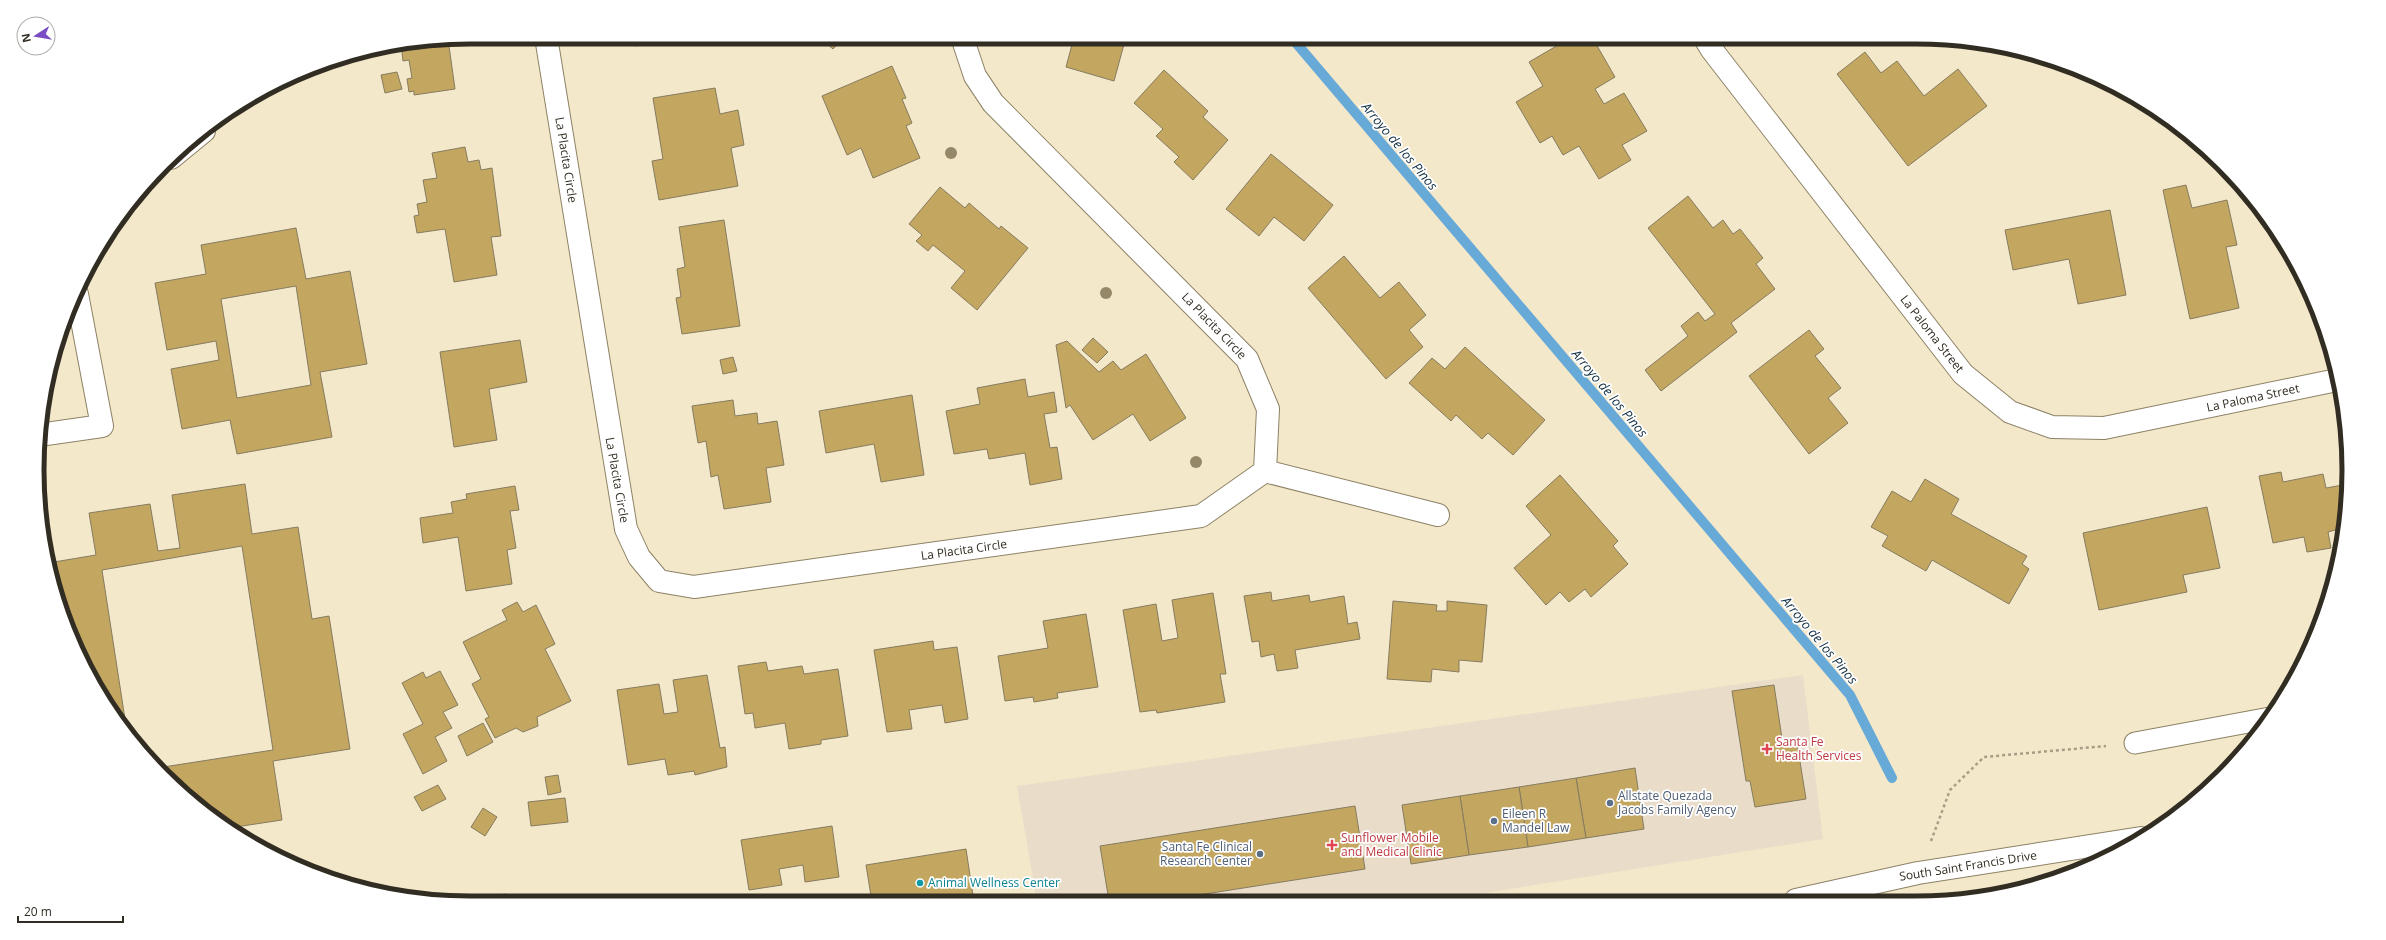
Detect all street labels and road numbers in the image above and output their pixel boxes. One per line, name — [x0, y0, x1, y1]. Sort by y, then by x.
street label: La Placita Circle — [551, 116, 582, 204]
street label: La Placita Circle — [1178, 289, 1251, 363]
street label: La Paloma Street — [1897, 291, 1968, 376]
street label: La Paloma Street — [2205, 379, 2301, 416]
street label: La Placita Circle — [602, 436, 633, 524]
street label: La Placita Circle — [920, 535, 1008, 564]
street label: South Saint Francis Drive — [1898, 846, 2038, 885]

